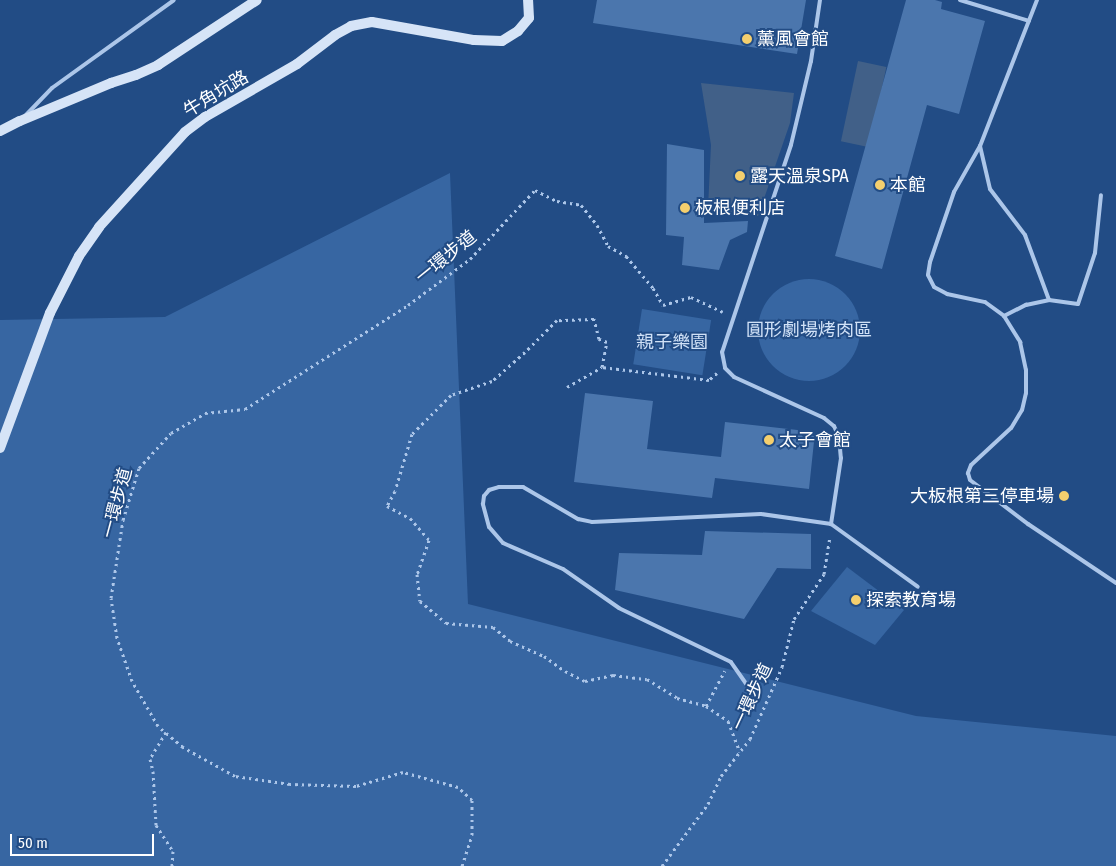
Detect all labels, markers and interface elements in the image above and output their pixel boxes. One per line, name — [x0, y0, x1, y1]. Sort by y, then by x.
place label: 薰風會館 — [757, 28, 829, 50]
marker: 薰風會館 — [741, 33, 753, 45]
street label: 牛角坑路 — [180, 66, 252, 122]
place label: 露天溫泉SPA — [750, 165, 849, 187]
marker: 露天溫泉SPA — [734, 170, 746, 182]
place label: 本館 — [890, 174, 926, 196]
marker: 本館 — [874, 179, 886, 191]
place label: 板根便利店 — [695, 197, 785, 219]
marker: 板根便利店 — [679, 202, 691, 214]
street label: 一環步道 — [411, 226, 481, 288]
park label: 圓形劇場烤肉區 — [746, 319, 872, 341]
park label: 親子樂園 — [636, 331, 708, 353]
place label: 太子會館 — [779, 429, 851, 451]
marker: 太子會館 — [763, 434, 775, 446]
street label: 一環步道 — [97, 465, 137, 541]
place label: 大板根第三停車場 — [910, 485, 1054, 507]
marker: 大板根第三停車場 — [1058, 490, 1070, 502]
place label: 探索教育場 — [866, 589, 956, 611]
marker: 探索教育場 — [850, 594, 862, 606]
street label: 一環步道 — [727, 660, 777, 734]
scale bar — [12, 824, 156, 856]
text: 50 m — [18, 834, 48, 852]

